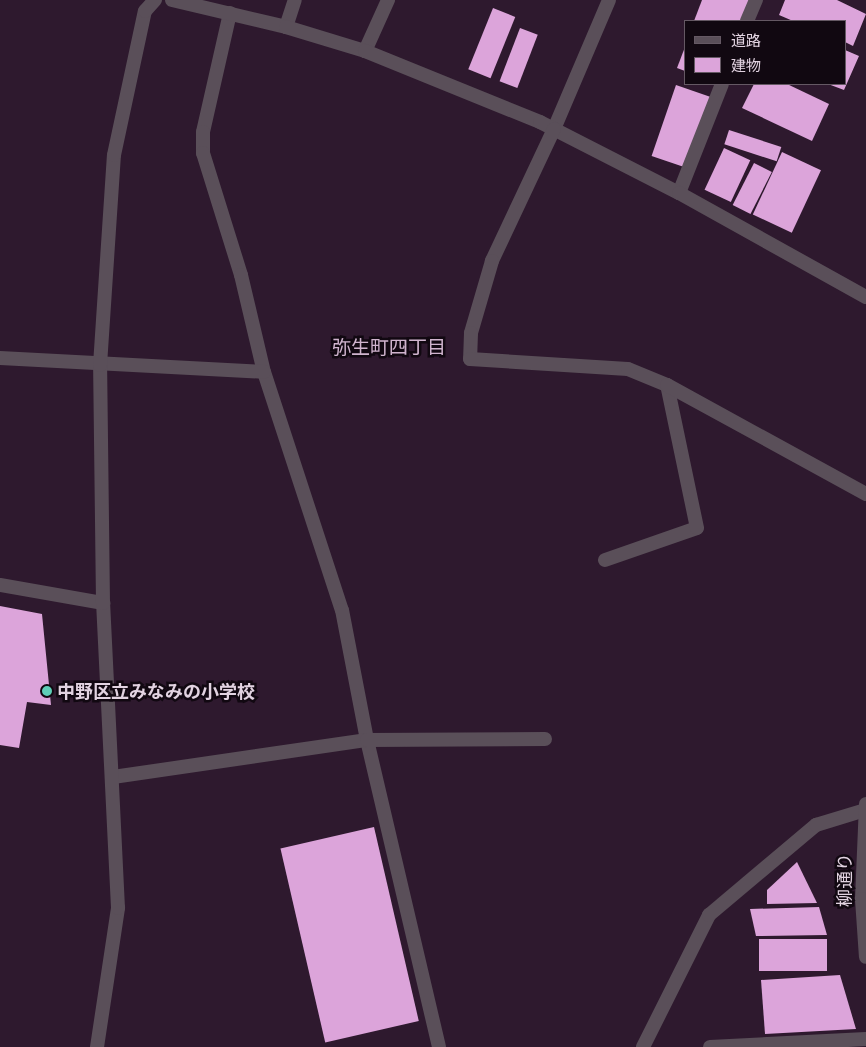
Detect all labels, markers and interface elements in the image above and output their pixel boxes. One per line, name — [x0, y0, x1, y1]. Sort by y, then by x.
legend — [684, 20, 846, 85]
text: 道路 — [731, 30, 761, 50]
text: 建物 — [731, 55, 761, 75]
district label: 弥生町四丁目 — [332, 337, 446, 359]
place label: 中野区立みなみの小学校 — [57, 680, 255, 702]
marker: 中野区立みなみの小学校 — [41, 685, 53, 697]
street label: 柳通り — [833, 853, 855, 907]

